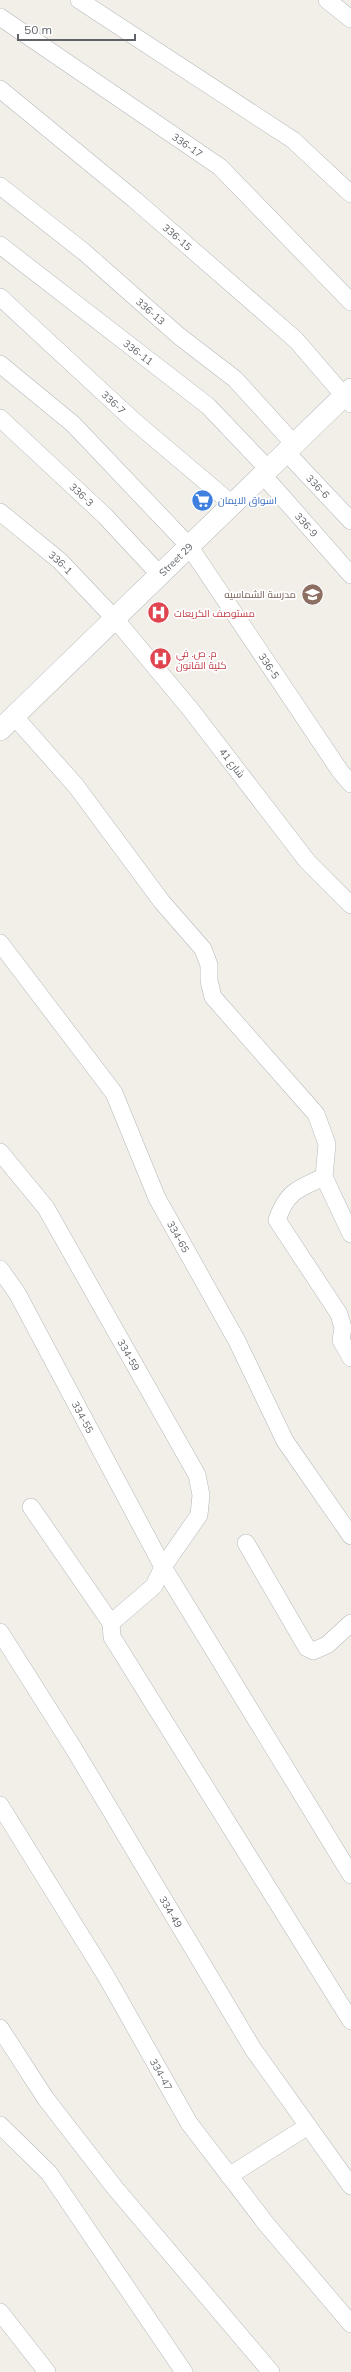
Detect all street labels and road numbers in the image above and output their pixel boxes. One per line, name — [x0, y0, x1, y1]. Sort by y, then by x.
street label: 336-17 — [170, 130, 205, 160]
street label: 336-15 — [160, 221, 195, 253]
street label: 336-13 — [134, 295, 168, 327]
street label: 336-11 — [121, 336, 156, 368]
street label: 336-7 — [99, 388, 129, 417]
street label: 336-6 — [304, 471, 333, 501]
street label: 336-3 — [67, 480, 97, 509]
street label: 336-9 — [292, 510, 321, 539]
street label: Street 29 — [156, 540, 195, 579]
street label: 336-1 — [46, 548, 76, 577]
street label: 336-5 — [256, 650, 283, 681]
street label: شارع 41 — [216, 746, 248, 780]
street label: 334-65 — [165, 1218, 193, 1255]
street label: 334-59 — [115, 1337, 143, 1373]
street label: 334-55 — [69, 1399, 97, 1435]
street label: 334-49 — [157, 1894, 185, 1930]
street label: 334-47 — [147, 2056, 176, 2092]

